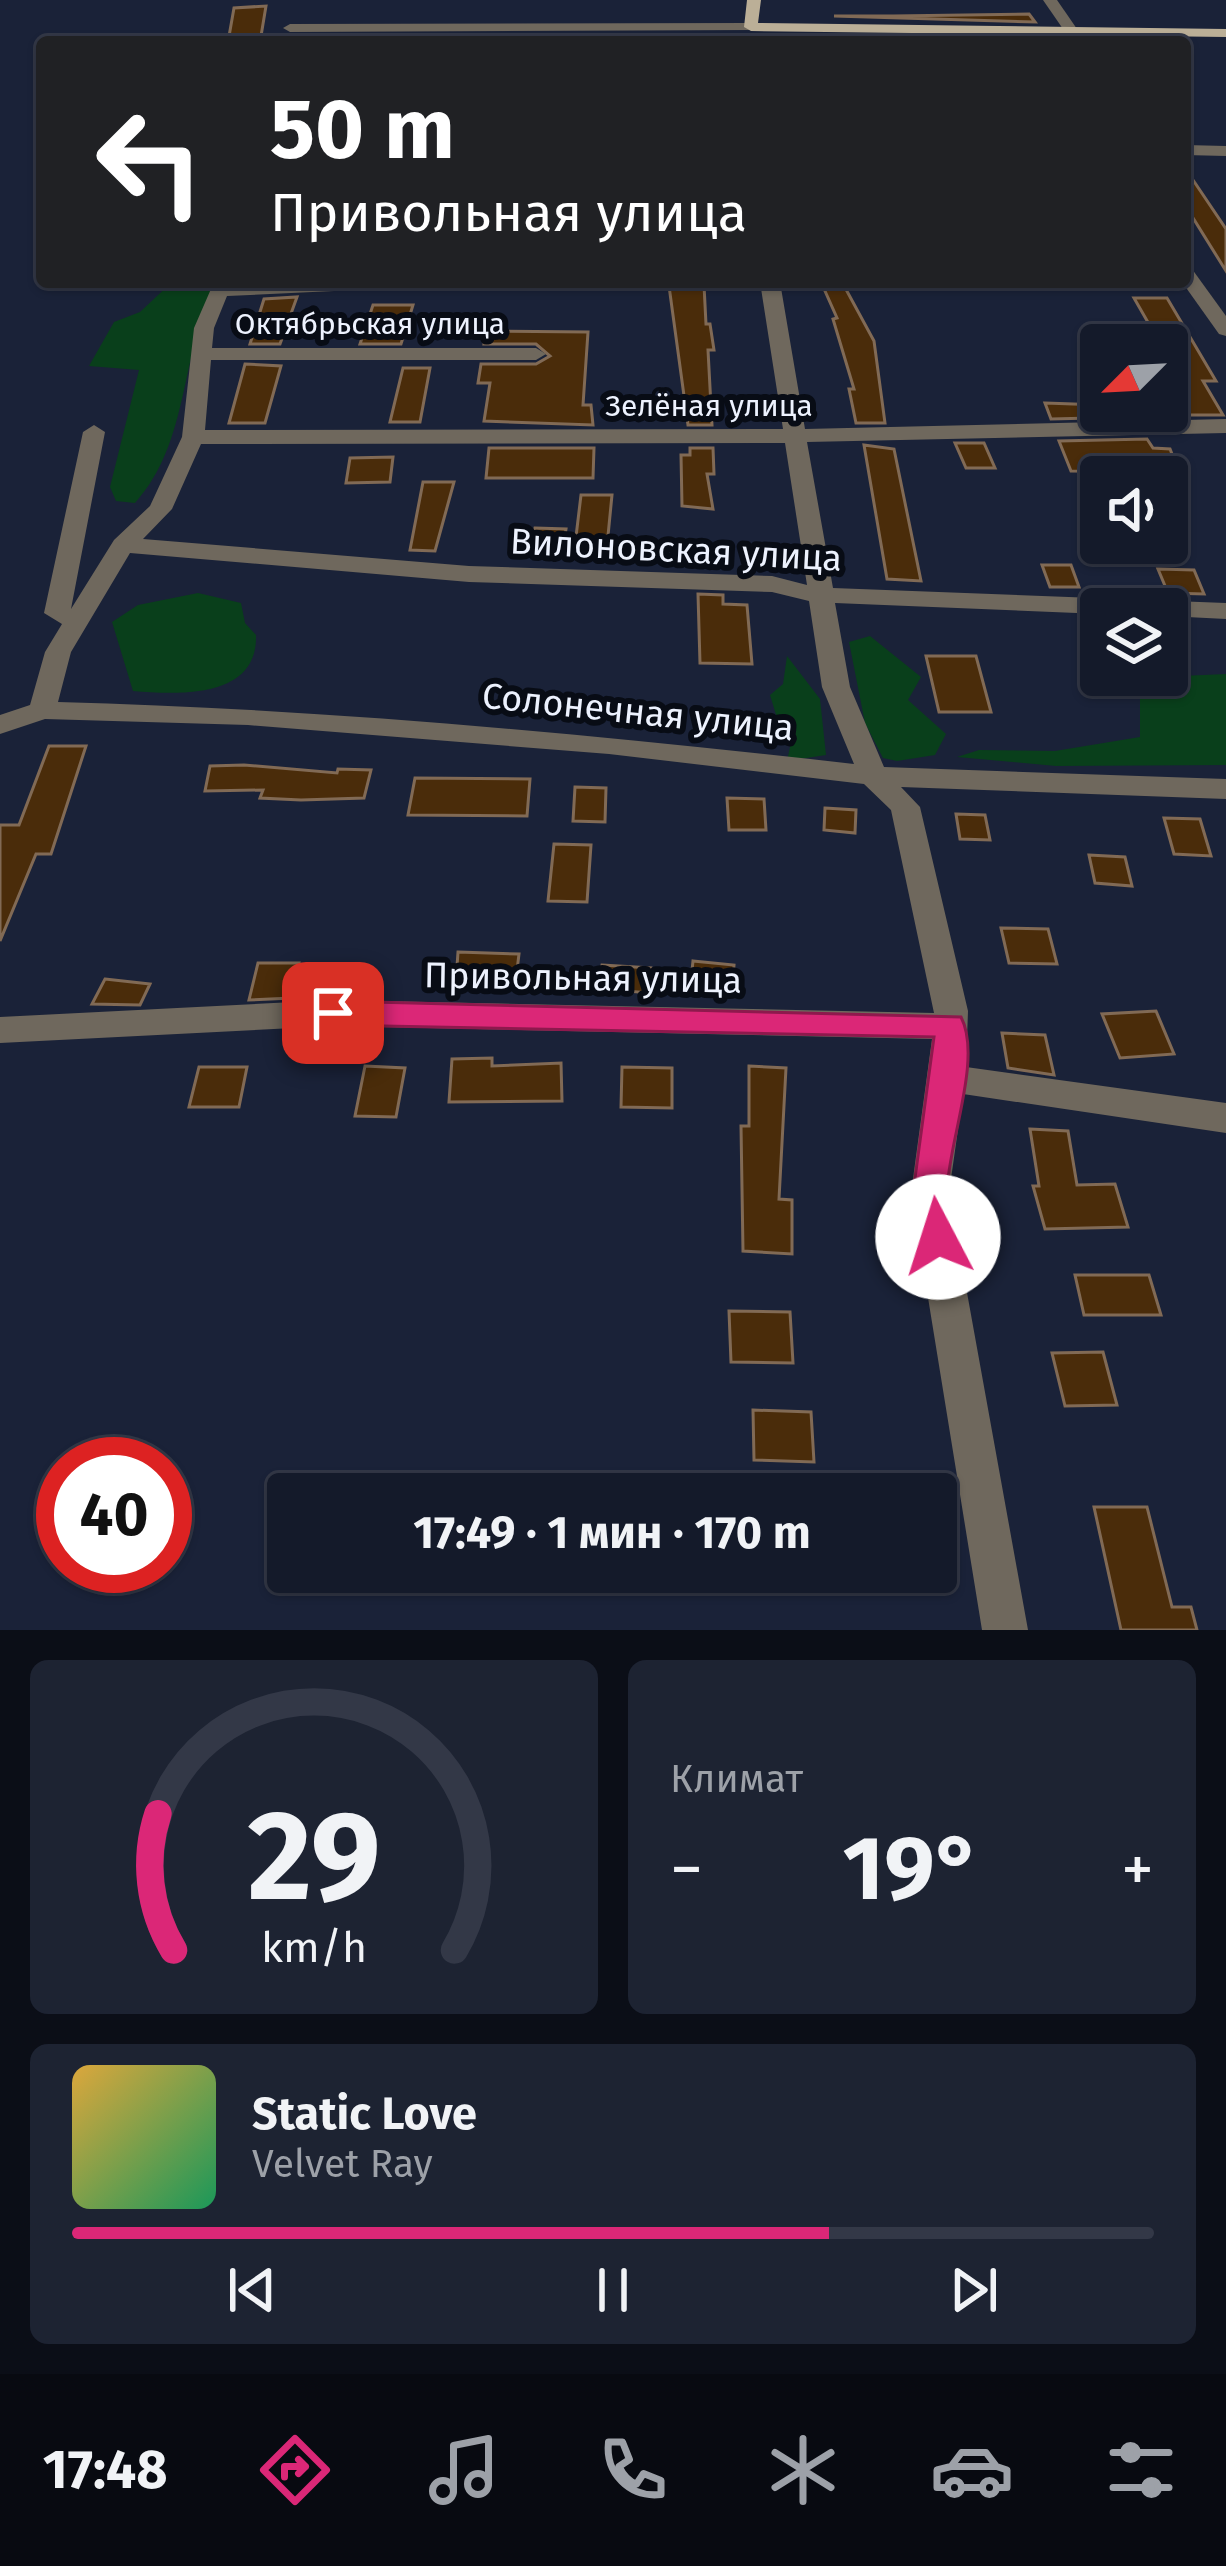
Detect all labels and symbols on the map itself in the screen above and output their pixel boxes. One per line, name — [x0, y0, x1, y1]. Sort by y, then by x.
street label: Октябрьская улица — [235, 306, 505, 342]
north arrow — [1080, 324, 1188, 432]
street label: Зелёная улица — [605, 388, 813, 424]
street label: Вилоновская улица — [509, 519, 843, 581]
street label: Солонечная улица — [480, 674, 796, 750]
street label: Привольная улица — [424, 953, 742, 1003]
pin — [282, 962, 384, 1064]
position arrow — [875, 1174, 1001, 1300]
speed limit sign: 40 — [36, 1437, 192, 1593]

